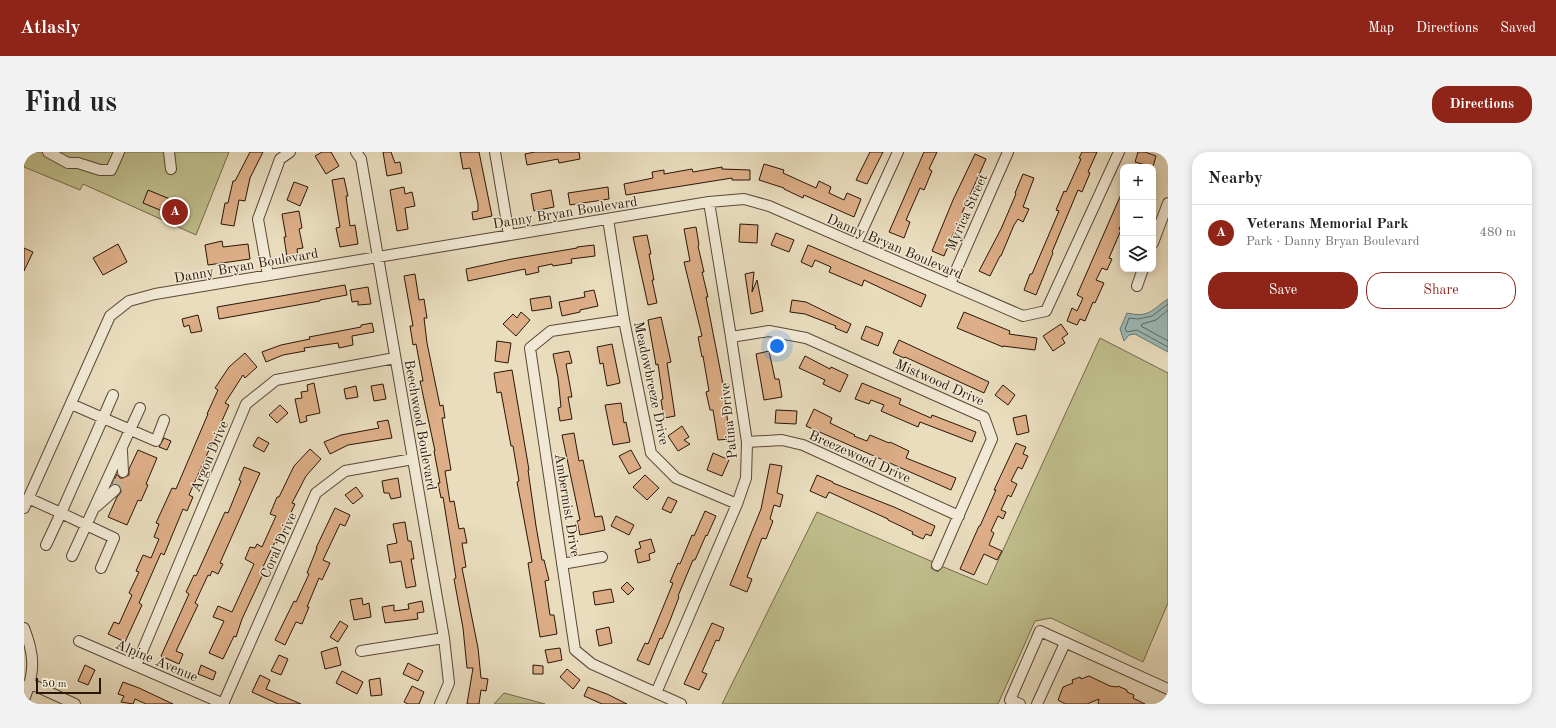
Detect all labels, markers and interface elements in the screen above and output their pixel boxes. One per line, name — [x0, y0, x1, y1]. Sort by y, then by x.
text: Atlasly — [20, 19, 81, 38]
text: Map — [1368, 21, 1394, 35]
text: Directions — [1416, 21, 1478, 35]
text: Saved — [1500, 21, 1536, 35]
button: Directions — [1432, 86, 1532, 123]
text: Find us — [24, 90, 117, 118]
map controls — [1120, 164, 1156, 272]
button: + — [1120, 164, 1156, 200]
text: Nearby — [1208, 170, 1263, 187]
street label: Myrica Street — [944, 172, 990, 253]
street label: Danny Bryan Boulevard — [492, 195, 639, 231]
pin: A — [162, 197, 188, 227]
button: − — [1120, 200, 1156, 236]
street label: Danny Bryan Boulevard — [825, 212, 965, 282]
text: Veterans Memorial Park — [1246, 217, 1409, 232]
text: A — [1216, 226, 1226, 239]
text: 480 m — [1479, 226, 1516, 239]
text: Park · Danny Bryan Boulevard — [1246, 235, 1420, 248]
button: layers — [1120, 236, 1156, 272]
street label: Danny Bryan Boulevard — [173, 246, 319, 286]
button: Save — [1208, 272, 1358, 309]
button: Share — [1366, 272, 1516, 309]
street label: Meadowbreeze Drive — [631, 320, 671, 446]
your location — [767, 336, 787, 356]
street label: Mistwood Drive — [893, 357, 986, 409]
street label: Beechwood Boulevard — [402, 359, 438, 492]
street label: Patina Drive — [718, 382, 740, 460]
street label: Argon Drive — [189, 419, 231, 494]
street label: Breezewood Drive — [807, 428, 913, 486]
street label: Ambermist Drive — [552, 452, 582, 558]
street label: Coral Drive — [258, 510, 300, 580]
street label: Alpine Avenue — [113, 637, 200, 685]
scale bar — [36, 676, 101, 695]
text: 50 m — [42, 679, 67, 690]

